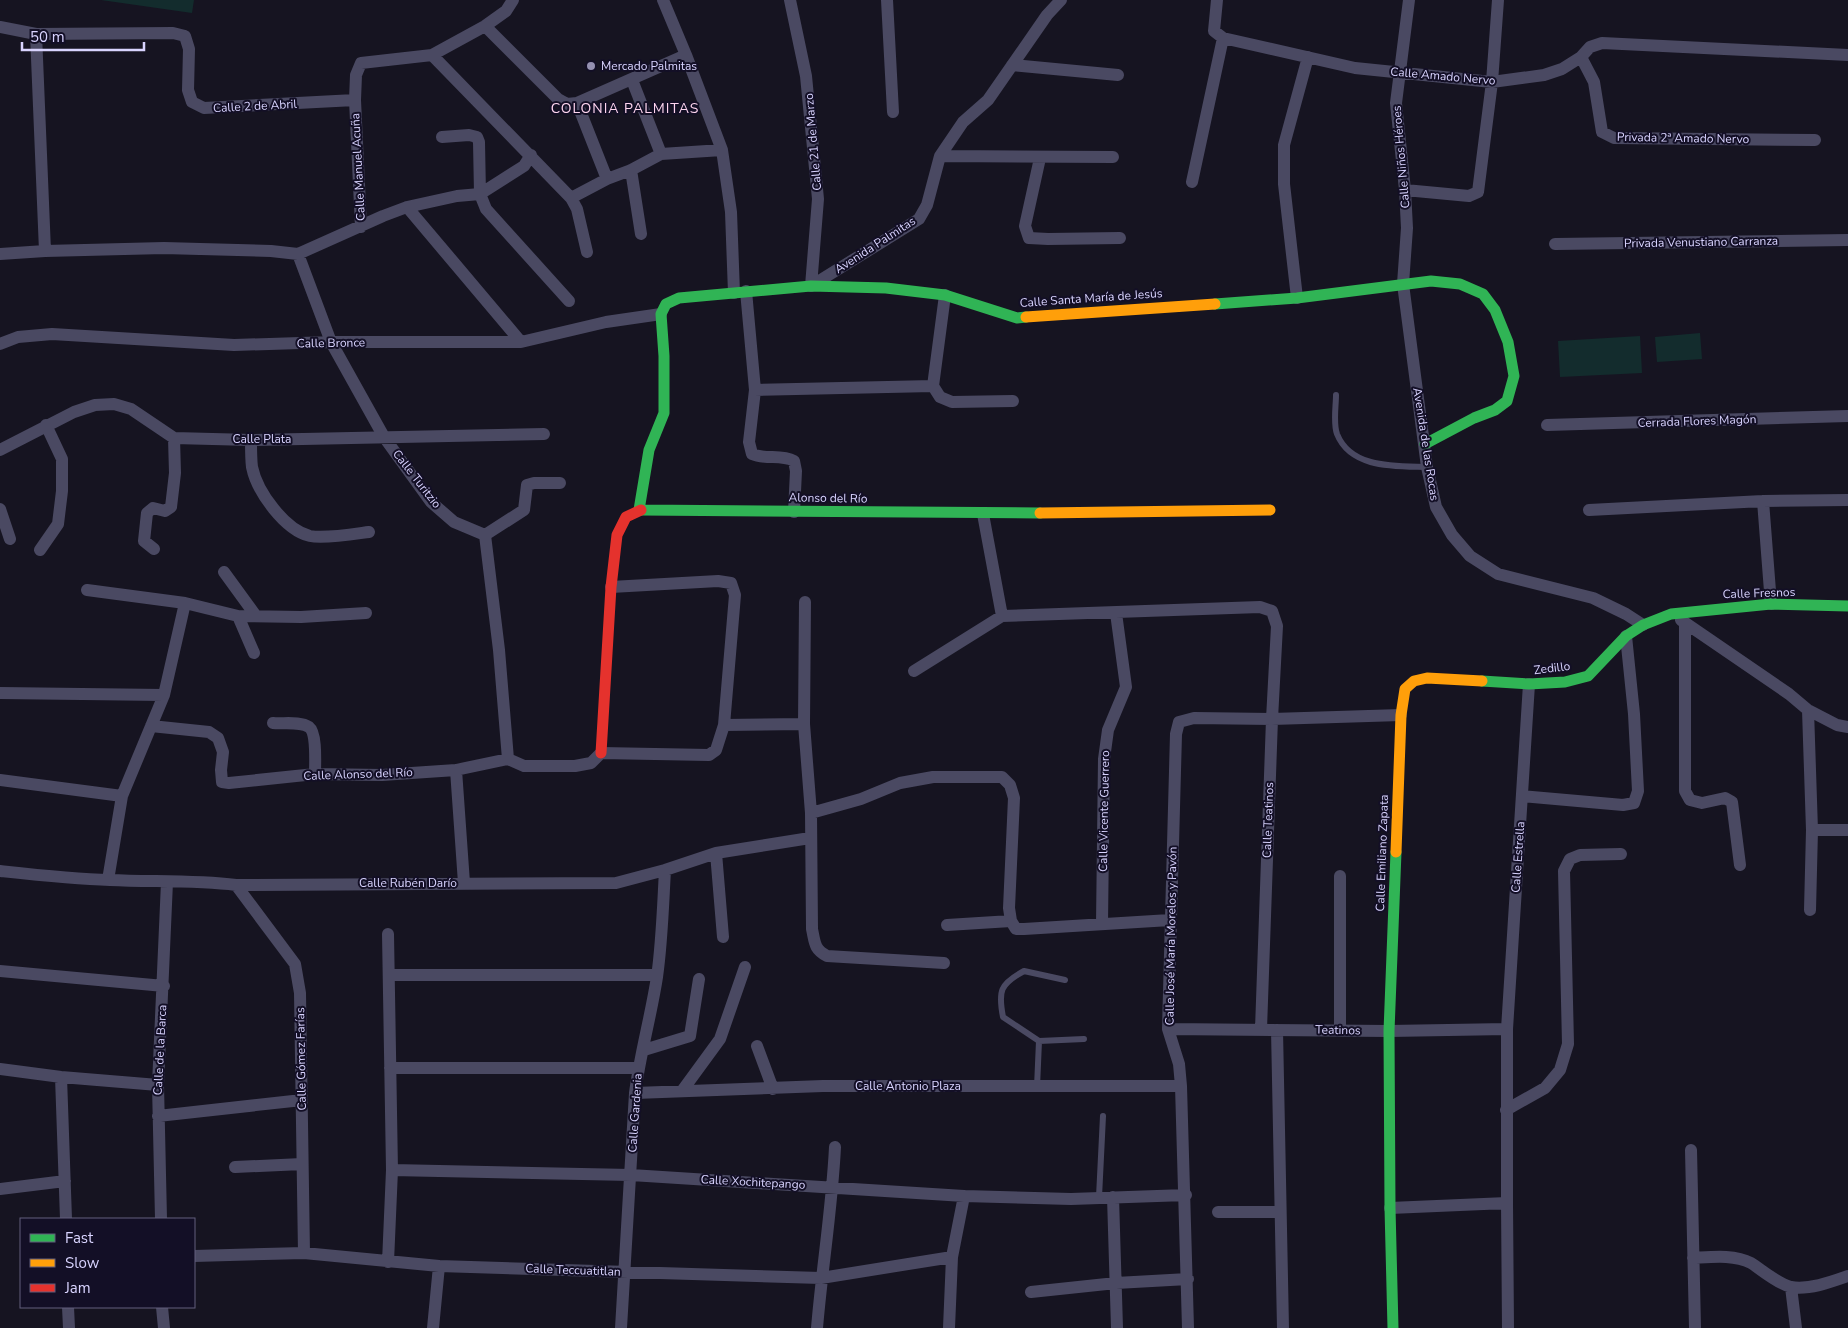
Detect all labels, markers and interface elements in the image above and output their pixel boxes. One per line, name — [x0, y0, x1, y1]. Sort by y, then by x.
scale bar — [22, 20, 145, 52]
text: 50 m — [30, 27, 65, 47]
place label: Mercado Palmitas — [601, 58, 697, 74]
marker: Mercado Palmitas — [585, 60, 597, 72]
street label: Calle Amado Nervo — [1390, 63, 1497, 89]
street label: Calle 21 de Marzo — [801, 92, 825, 191]
street label: Calle 2 de Abril — [213, 96, 298, 116]
district label: COLONIA PALMITAS — [551, 99, 699, 118]
street label: Calle Niños Héroes — [1389, 105, 1413, 209]
street label: Calle Manuel Acuña — [347, 113, 369, 221]
street label: Privada 2ª Amado Nervo — [1617, 129, 1750, 147]
street label: Avenida Palmitas — [831, 213, 919, 277]
street label: Privada Venustiano Carranza — [1624, 233, 1778, 251]
street label: Calle Santa María de Jesús — [1019, 285, 1163, 311]
street label: Calle Bronce — [297, 334, 365, 352]
street label: Avenida de las Rocas — [1409, 386, 1443, 502]
street label: Cerrada Flores Magón — [1637, 411, 1757, 431]
street label: Calle Plata — [233, 431, 291, 447]
street label: Calle Turitzio — [389, 446, 445, 512]
street label: Alonso del Río — [788, 489, 868, 507]
street label: Calle Fresnos — [1722, 584, 1796, 602]
street label: Zedillo — [1533, 658, 1572, 678]
street label: Calle Vicente Guerrero — [1095, 750, 1113, 872]
street label: Calle Alonso del Río — [303, 764, 413, 784]
street label: Calle Teatinos — [1259, 781, 1277, 858]
street label: Calle Emiliano Zapata — [1372, 794, 1392, 912]
street label: Calle Estrella — [1508, 821, 1528, 893]
street label: Calle José María Morelos y Pavón — [1161, 847, 1181, 1025]
street label: Calle Rubén Darío — [359, 875, 457, 891]
street label: Calle de la Barca — [150, 1004, 170, 1096]
street label: Calle Gómez Farías — [292, 1007, 310, 1111]
street label: Teatinos — [1315, 1022, 1361, 1038]
street label: Calle Gardenia — [624, 1073, 646, 1153]
street label: Calle Antonio Plaza — [855, 1078, 961, 1094]
street label: Calle Xochitepango — [700, 1171, 806, 1193]
legend — [20, 1218, 195, 1308]
text: Fast — [65, 1228, 94, 1248]
text: Slow — [65, 1253, 100, 1273]
street label: Calle Teccuatitlan — [525, 1260, 621, 1280]
text: Jam — [64, 1278, 91, 1298]

